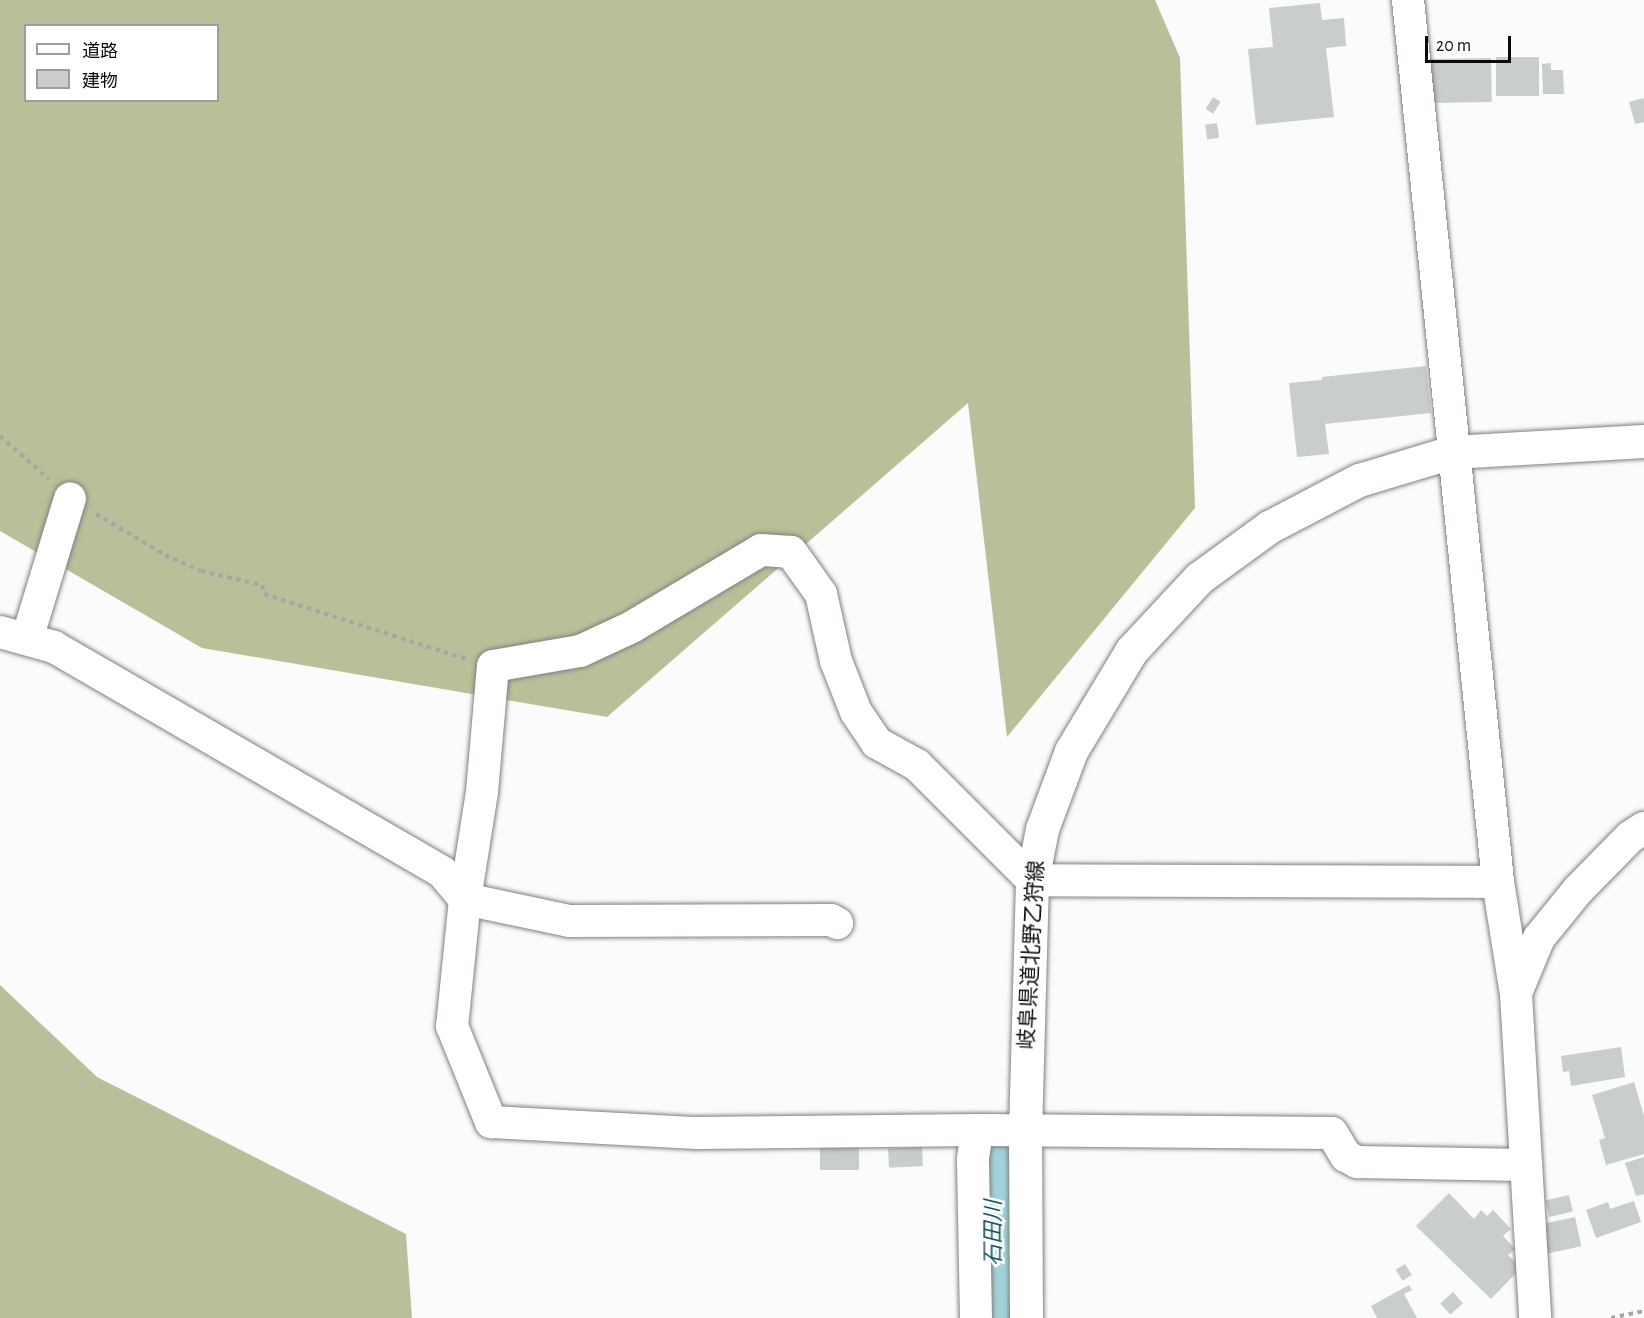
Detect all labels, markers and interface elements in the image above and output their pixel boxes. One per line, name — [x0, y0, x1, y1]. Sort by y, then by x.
legend — [24, 24, 219, 102]
scale bar — [1428, 24, 1514, 62]
text: 20 m — [1436, 37, 1471, 55]
text: 道路 — [82, 43, 118, 61]
text: 建物 — [82, 73, 118, 91]
street label: 岐阜県道北野乙狩線 — [1014, 860, 1050, 1050]
water label: 石田川 — [981, 1200, 1007, 1266]

